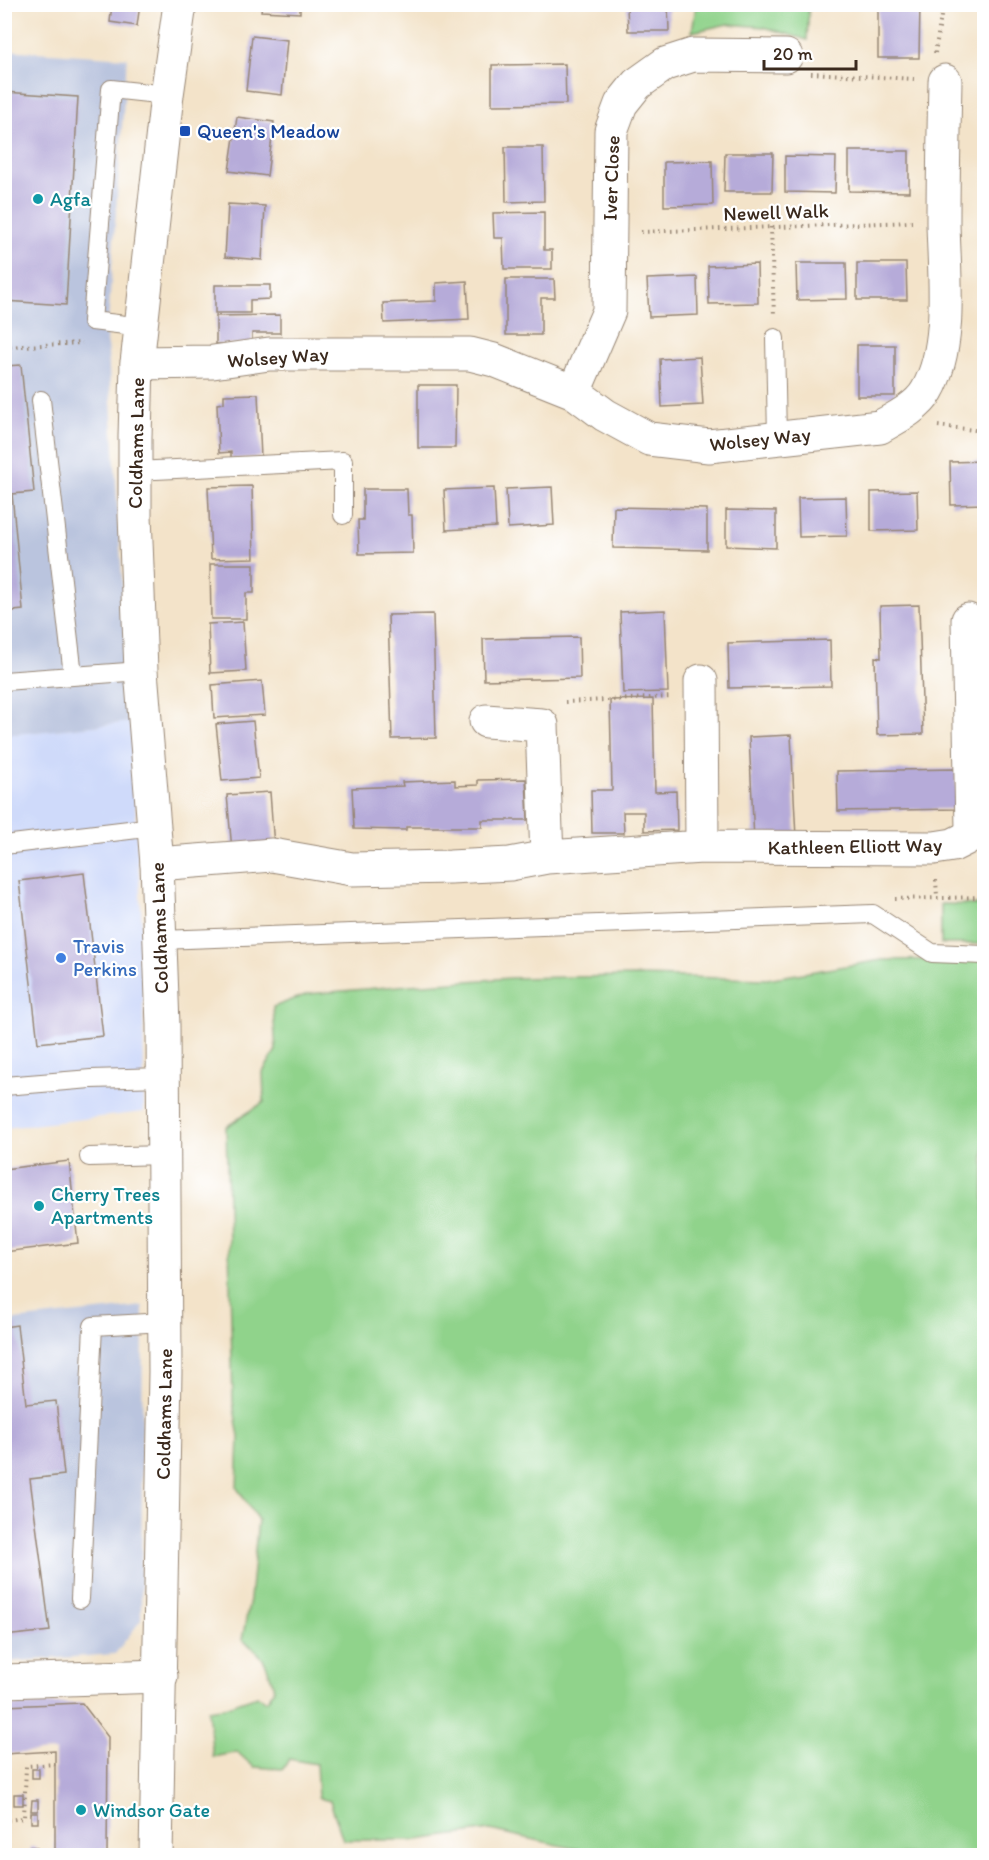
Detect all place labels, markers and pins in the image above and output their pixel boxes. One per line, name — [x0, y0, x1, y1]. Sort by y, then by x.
place label: Queen's Meadow — [197, 119, 340, 143]
marker: Queen's Meadow — [178, 124, 192, 138]
place label: Agfa — [50, 187, 92, 211]
marker: Agfa — [31, 192, 45, 206]
place label: Travis Perkins — [73, 934, 137, 981]
marker: Travis Perkins — [54, 951, 68, 965]
place label: Cherry Trees Apartments — [51, 1182, 160, 1229]
marker: Cherry Trees Apartments — [32, 1199, 46, 1213]
place label: Windsor Gate — [93, 1798, 210, 1822]
marker: Windsor Gate — [74, 1803, 88, 1817]

